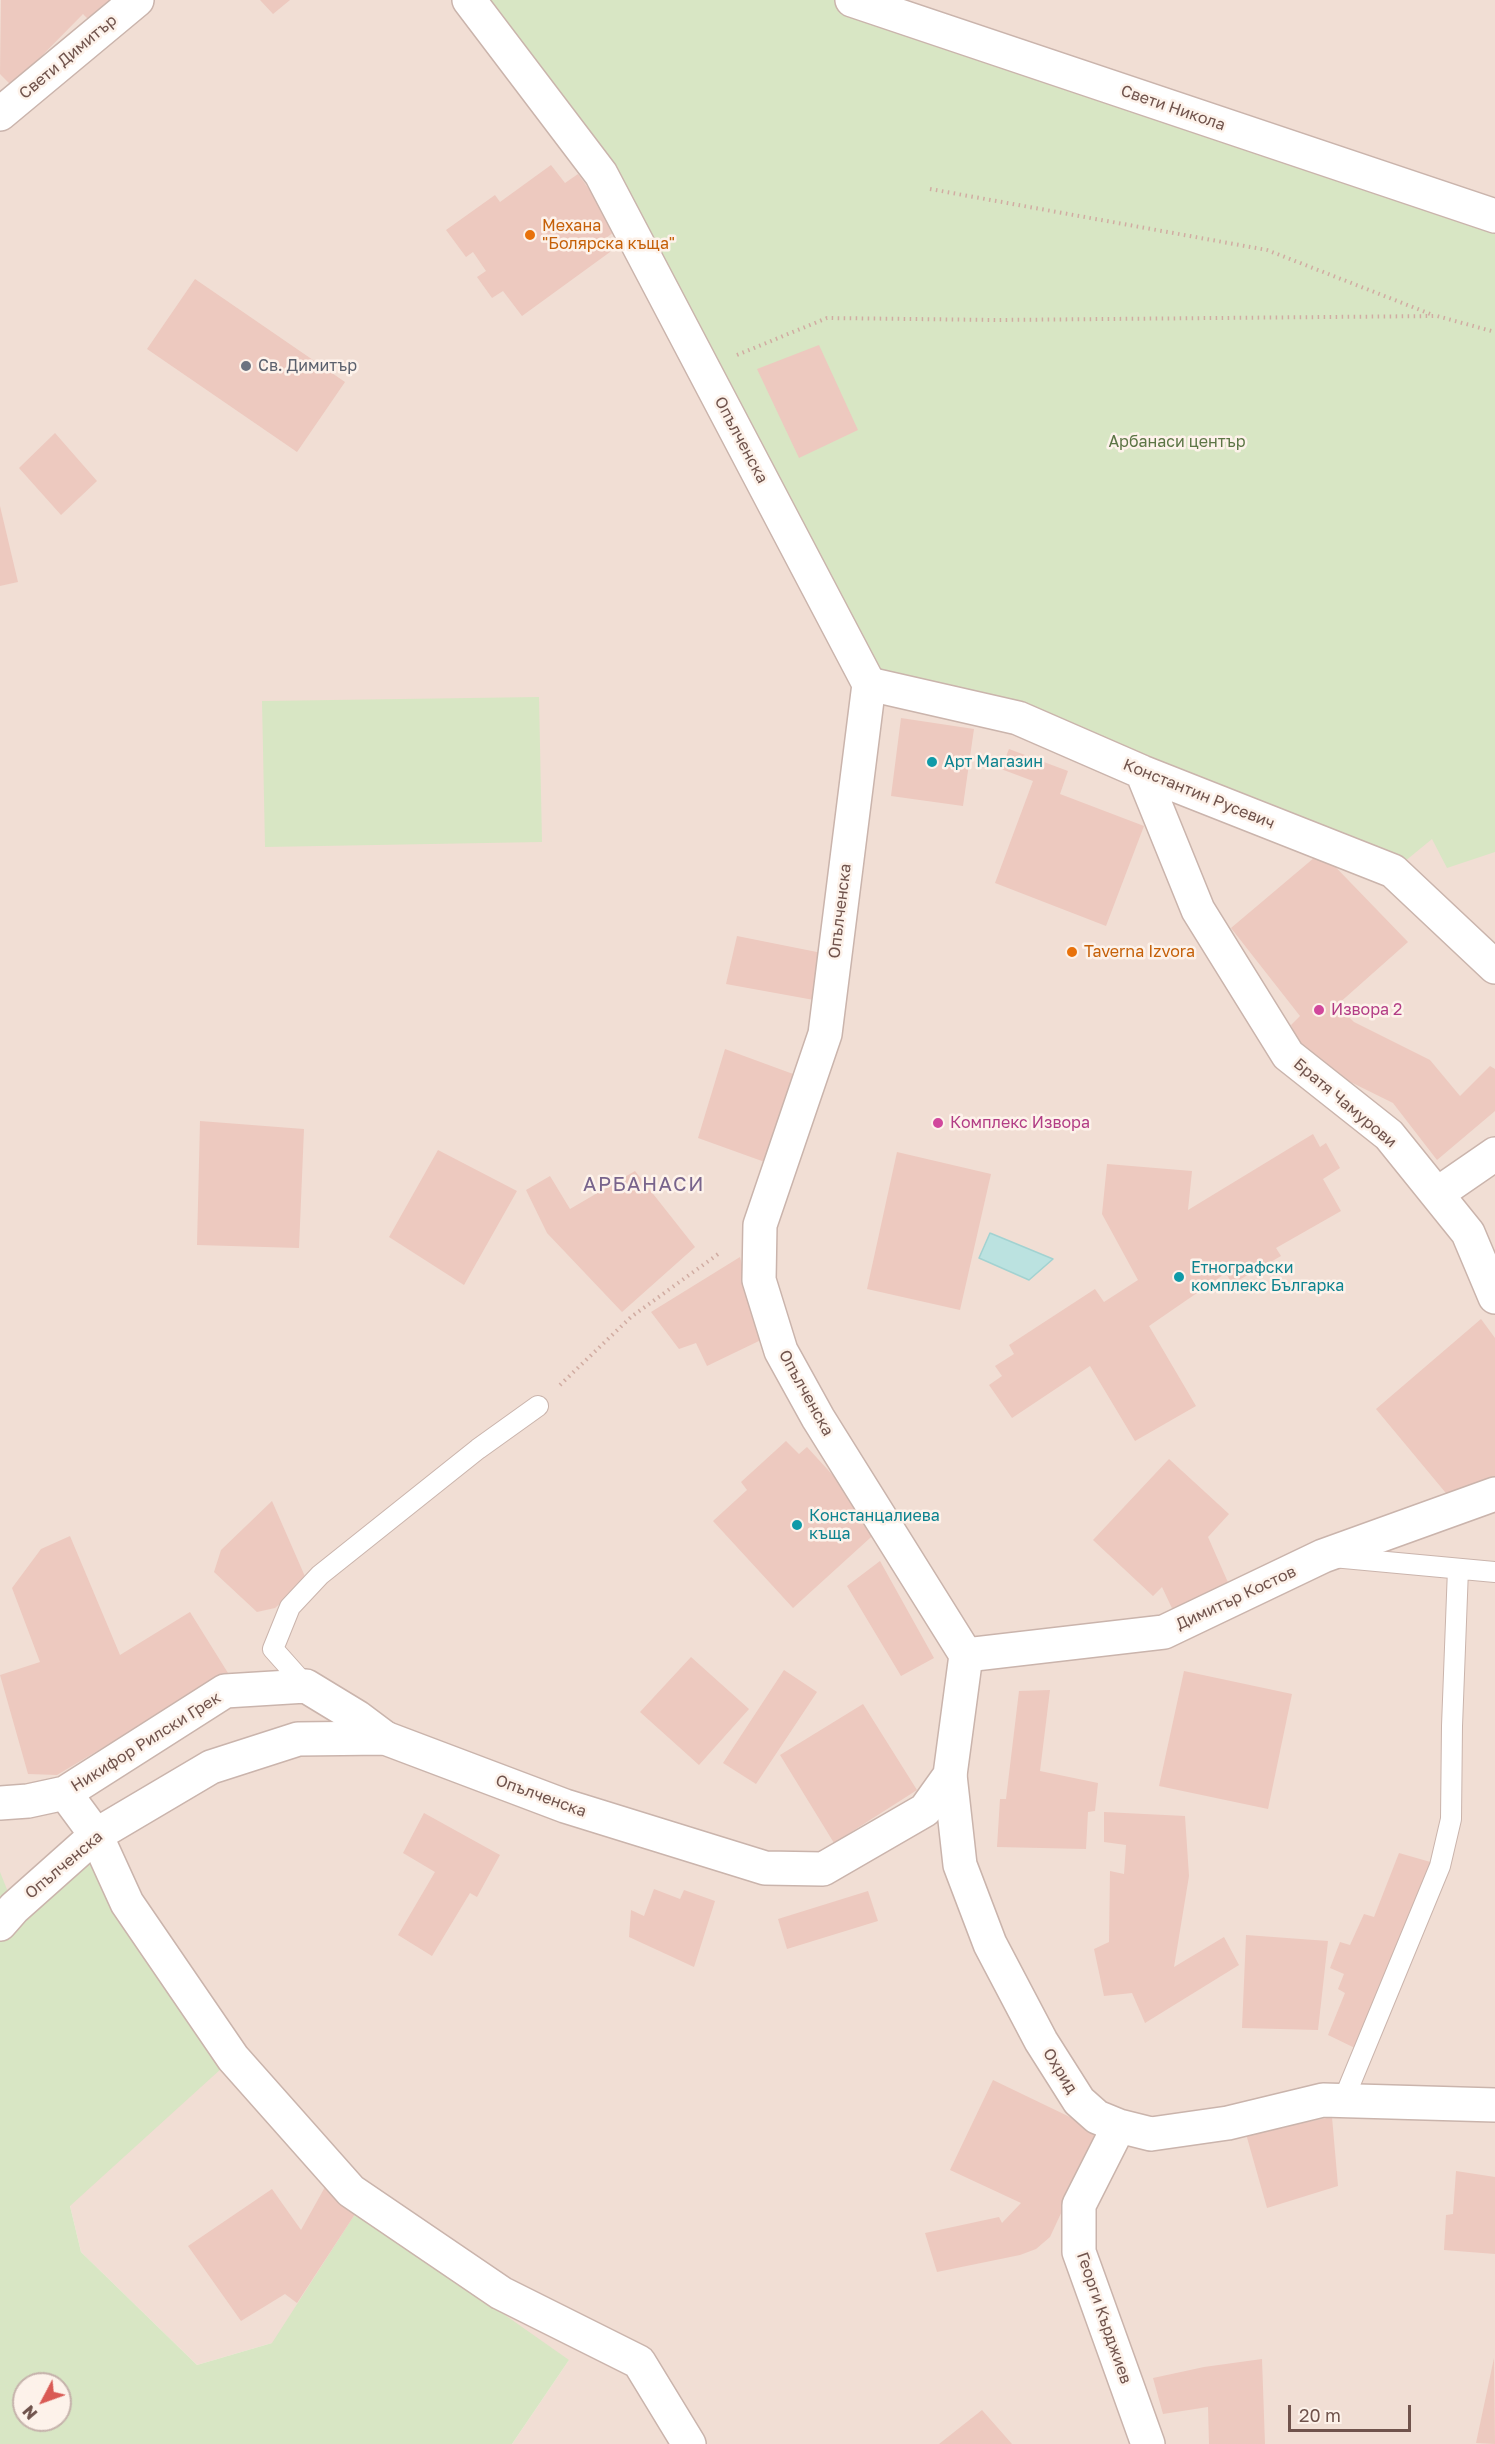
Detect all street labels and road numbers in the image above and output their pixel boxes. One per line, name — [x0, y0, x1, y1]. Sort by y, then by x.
street label: Свети Димитър — [15, 11, 121, 103]
street label: Свети Никола — [1118, 81, 1228, 135]
street label: Опълченска — [710, 393, 772, 487]
street label: Константин Русевич — [1120, 755, 1278, 833]
street label: Опълченска — [825, 863, 855, 959]
street label: Братя Чамурови — [1290, 1054, 1400, 1152]
street label: Опълченска — [774, 1347, 838, 1439]
street label: Димитър Костов — [1173, 1562, 1299, 1634]
street label: Никифор Рилски Грек — [68, 1688, 224, 1796]
street label: Опълченска — [493, 1771, 589, 1821]
street label: Опълченска — [21, 1827, 107, 1903]
street label: Охрид — [1039, 2045, 1081, 2097]
street label: Георги Кърджиев — [1073, 2250, 1135, 2386]

